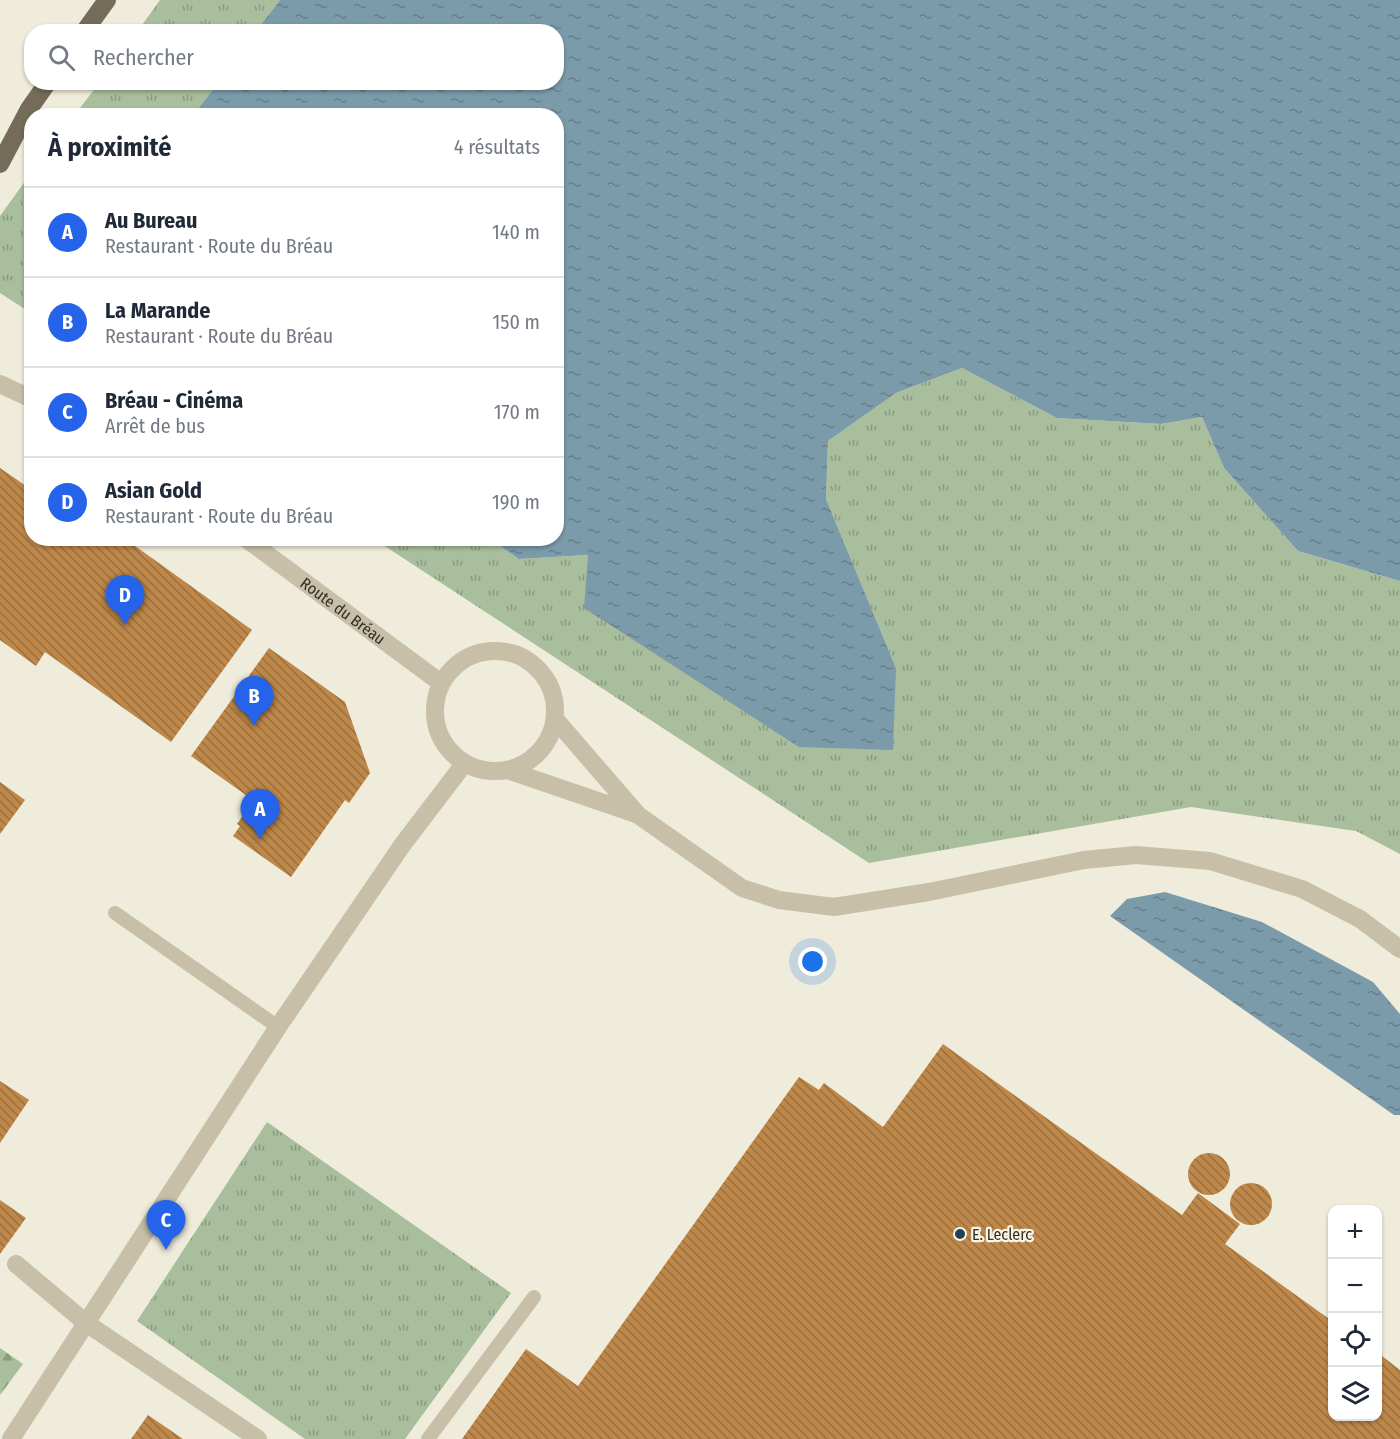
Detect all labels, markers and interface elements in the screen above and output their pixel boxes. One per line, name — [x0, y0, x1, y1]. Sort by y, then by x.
search box — [24, 24, 564, 90]
icon: search — [45, 41, 78, 74]
text: Rechercher — [93, 44, 194, 71]
text: À proximité — [48, 132, 171, 163]
text: 4 résultats — [454, 135, 540, 159]
text: Au Bureau — [105, 207, 197, 234]
text: A — [62, 220, 73, 244]
text: 140 m — [492, 220, 540, 244]
text: Restaurant · Route du Bréau — [105, 234, 333, 258]
text: La Marande — [105, 297, 210, 324]
text: B — [62, 310, 73, 334]
text: 150 m — [493, 310, 540, 334]
text: Restaurant · Route du Bréau — [105, 324, 333, 348]
text: Bréau - Cinéma — [105, 387, 243, 414]
text: C — [62, 400, 73, 424]
text: 170 m — [494, 400, 540, 424]
text: Arrêt de bus — [105, 414, 205, 438]
text: Asian Gold — [105, 477, 202, 504]
text: D — [62, 490, 73, 514]
text: 190 m — [492, 490, 540, 514]
text: Restaurant · Route du Bréau — [105, 504, 333, 528]
street label: Route du Bréau — [297, 573, 389, 649]
pin: D — [106, 576, 144, 625]
pin: B — [234, 676, 274, 726]
pin: A — [240, 790, 280, 839]
your location — [798, 947, 827, 976]
pin: C — [146, 1200, 186, 1250]
map controls — [1328, 1205, 1382, 1421]
button: + — [1328, 1205, 1382, 1259]
place label: E. Leclerc — [972, 1225, 1032, 1244]
marker: E. Leclerc — [953, 1227, 967, 1241]
button: − — [1328, 1259, 1382, 1313]
button: locate — [1328, 1313, 1382, 1367]
button: layers — [1328, 1367, 1382, 1421]

